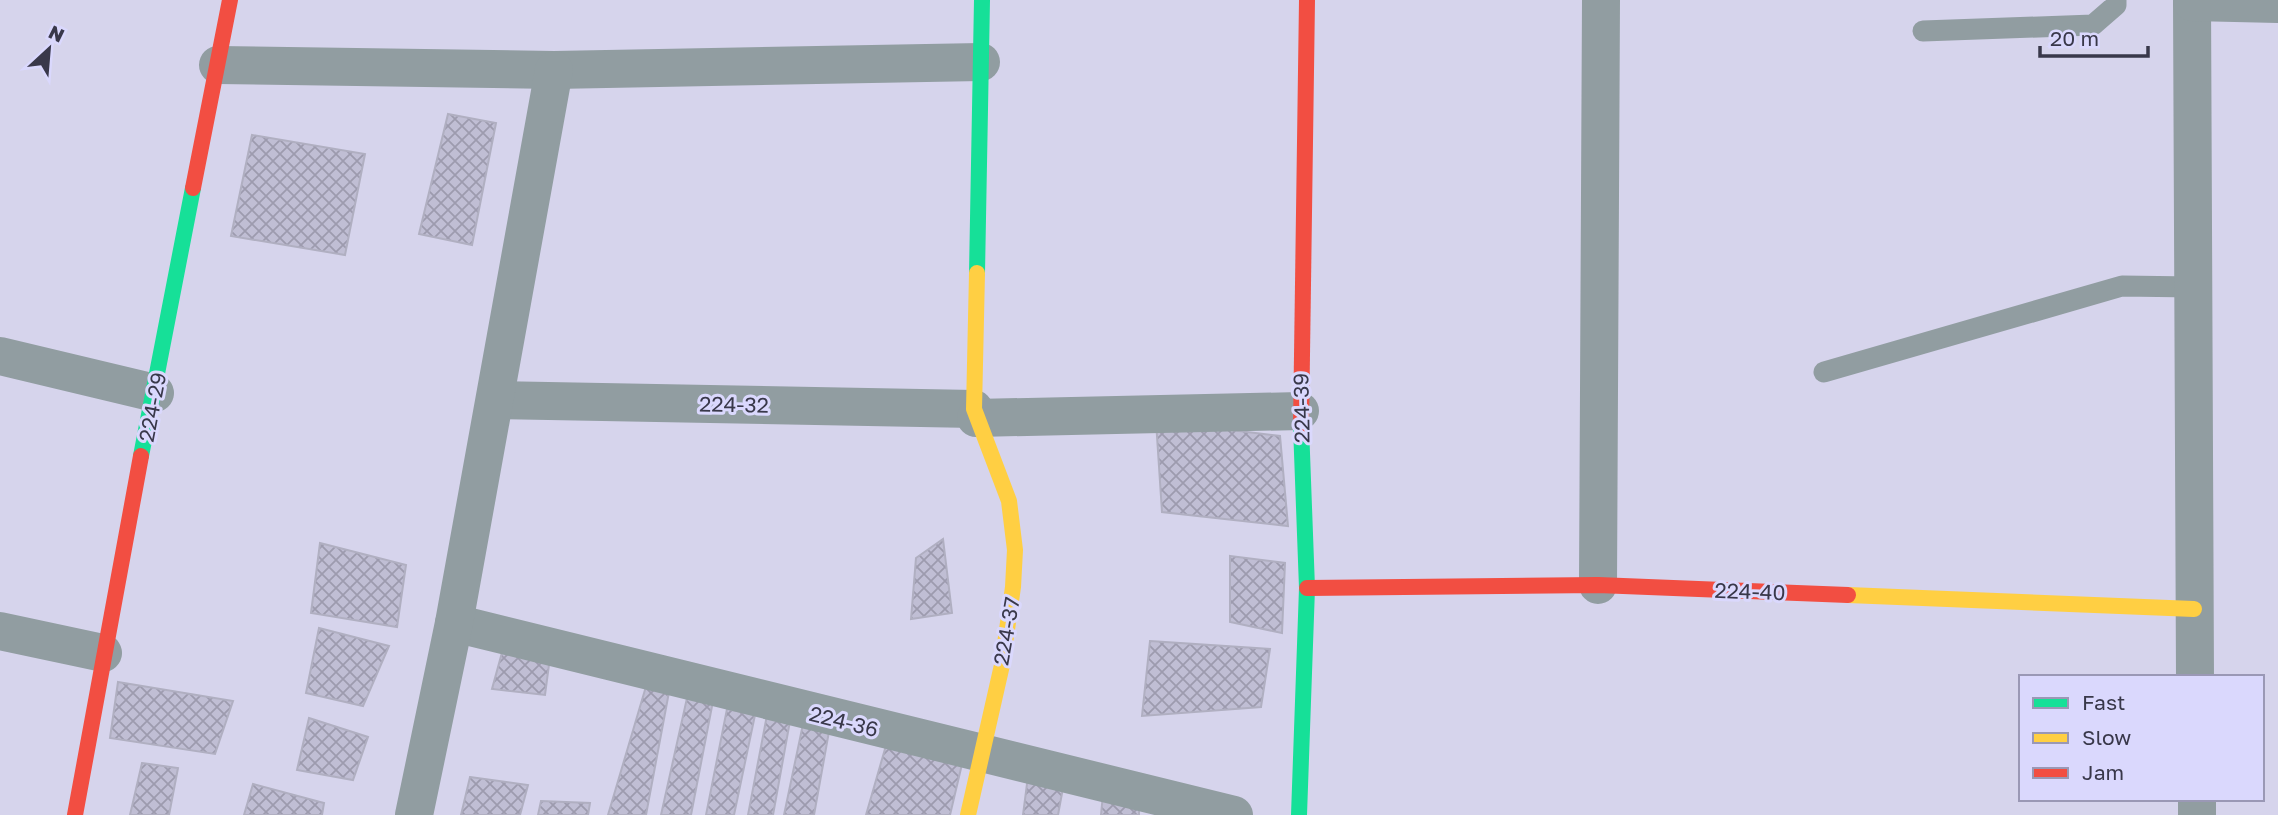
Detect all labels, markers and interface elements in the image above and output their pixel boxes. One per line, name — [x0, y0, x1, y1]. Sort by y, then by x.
north arrow — [14, 14, 84, 84]
scale bar — [2040, 14, 2148, 58]
text: N — [45, 20, 68, 47]
text: 20 m — [2050, 25, 2099, 51]
street label: 224-29 — [133, 370, 171, 444]
street label: 224-39 — [1287, 373, 1315, 443]
street label: 224-32 — [699, 390, 769, 418]
street label: 224-40 — [1714, 577, 1786, 605]
street label: 224-37 — [987, 595, 1025, 667]
legend — [2019, 675, 2264, 801]
text: Fast — [2082, 689, 2125, 715]
street label: 224-36 — [807, 700, 881, 742]
text: Slow — [2082, 724, 2131, 750]
text: Jam — [2082, 759, 2124, 785]

